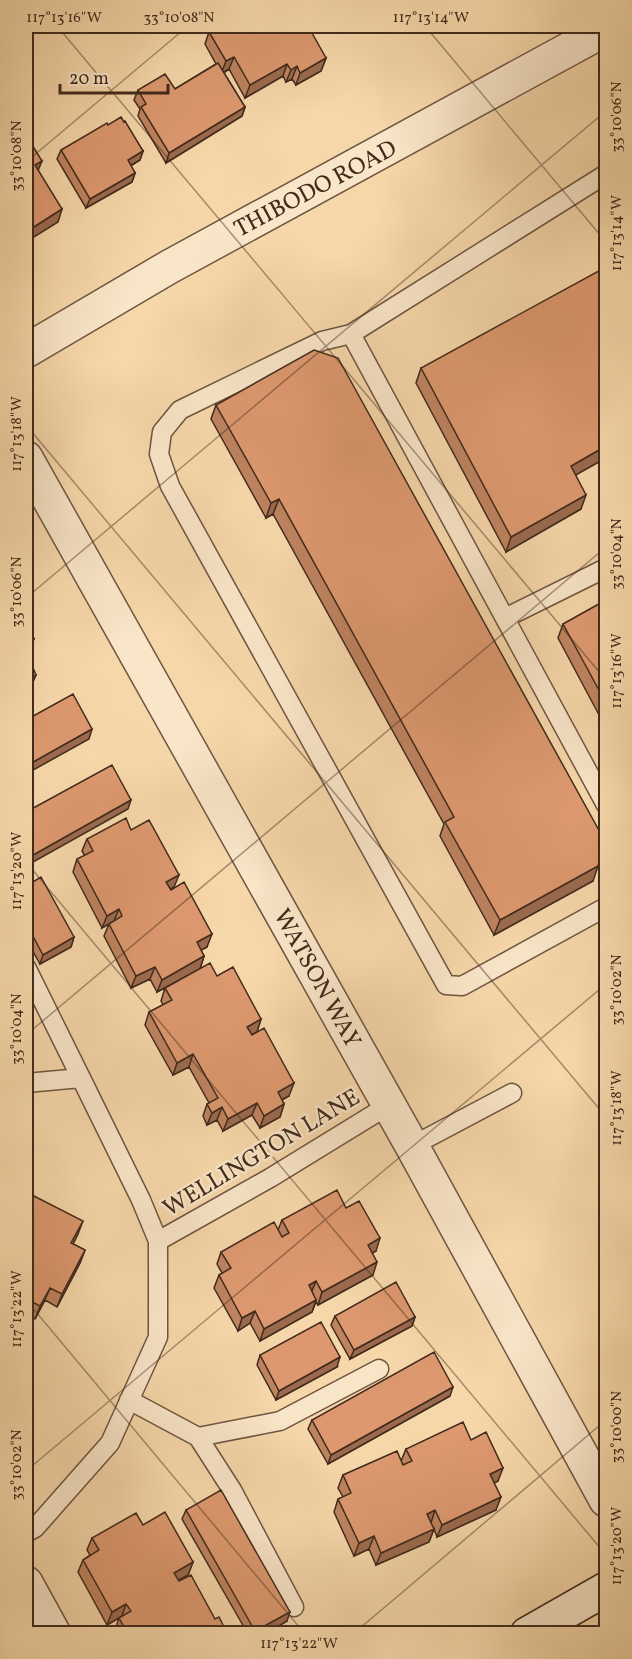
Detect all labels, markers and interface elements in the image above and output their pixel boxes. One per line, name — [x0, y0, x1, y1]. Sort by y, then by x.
text: 117°13'16"W — [26, 8, 102, 29]
text: 33°10'08"N — [143, 8, 215, 29]
text: 117°13'14"W — [393, 8, 469, 29]
scale bar — [60, 57, 168, 95]
text: 20 m — [69, 67, 109, 92]
text: 33°10'06"N — [607, 81, 628, 153]
text: 33°10'08"N — [7, 120, 28, 192]
street label: THIBODO ROAD — [228, 132, 403, 247]
text: 117°13'14"W — [607, 195, 628, 271]
text: 117°13'18"W — [7, 396, 28, 472]
text: 33°10'04"N — [607, 518, 628, 590]
text: 33°10'06"N — [7, 556, 28, 628]
text: 117°13'16"W — [607, 633, 628, 709]
text: 117°13'20"W — [7, 832, 28, 910]
street label: WATSON WAY — [264, 903, 369, 1055]
text: 33°10'02"N — [607, 954, 628, 1026]
text: 33°10'04"N — [7, 993, 28, 1065]
text: 117°13'18"W — [607, 1070, 628, 1146]
street label: WELLINGTON LANE — [157, 1081, 367, 1226]
text: 117°13'22"W — [7, 1270, 28, 1348]
text: 33°10'00"N — [607, 1391, 628, 1463]
text: 33°10'02"N — [7, 1429, 28, 1501]
text: 117°13'20"W — [607, 1507, 628, 1585]
text: 117°13'22"W — [260, 1634, 338, 1655]

